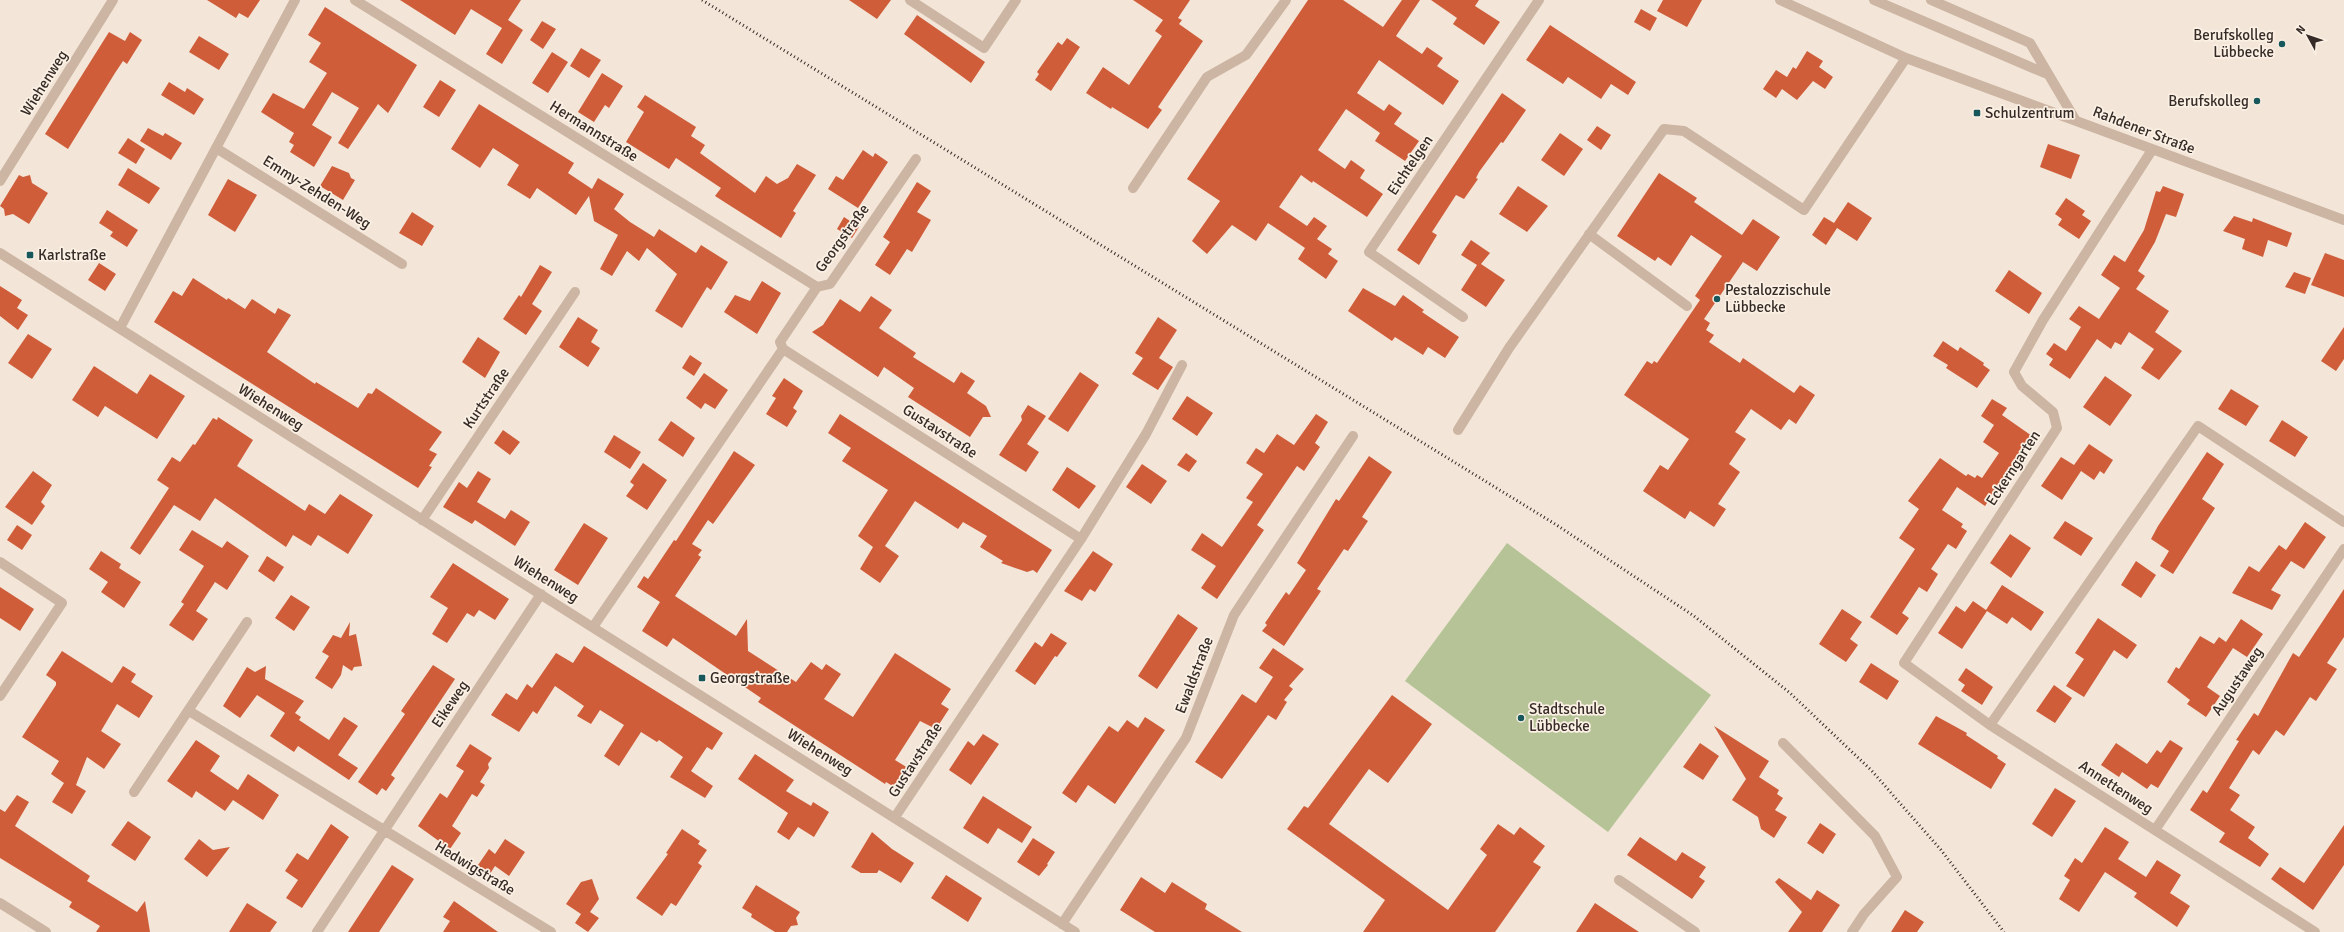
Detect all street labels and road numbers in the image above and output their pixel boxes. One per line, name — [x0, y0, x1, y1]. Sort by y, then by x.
street label: Wiehenweg — [17, 47, 71, 119]
street label: Hermannstraße — [546, 97, 642, 165]
street label: Rahdener Straße — [2090, 102, 2198, 158]
street label: Eichtelgen — [1383, 132, 1437, 198]
street label: Emmy-Zehden-Weg — [259, 151, 375, 233]
street label: Georgstraße — [811, 200, 873, 276]
street label: Kurtstraße — [459, 364, 513, 432]
street label: Wiehenweg — [235, 380, 307, 434]
street label: Gustavstraße — [899, 400, 981, 462]
street label: Eckerngarten — [1982, 427, 2044, 509]
street label: Wiehenweg — [510, 552, 582, 606]
street label: Ewaldstraße — [1171, 634, 1217, 716]
street label: Augustaweg — [2208, 643, 2266, 719]
street label: Eikeweg — [428, 677, 472, 731]
street label: Gustavstraße — [884, 719, 946, 801]
street label: Wiehenweg — [784, 725, 856, 779]
street label: Annettenweg — [2075, 756, 2157, 818]
street label: Hedwigstraße — [432, 837, 518, 899]

